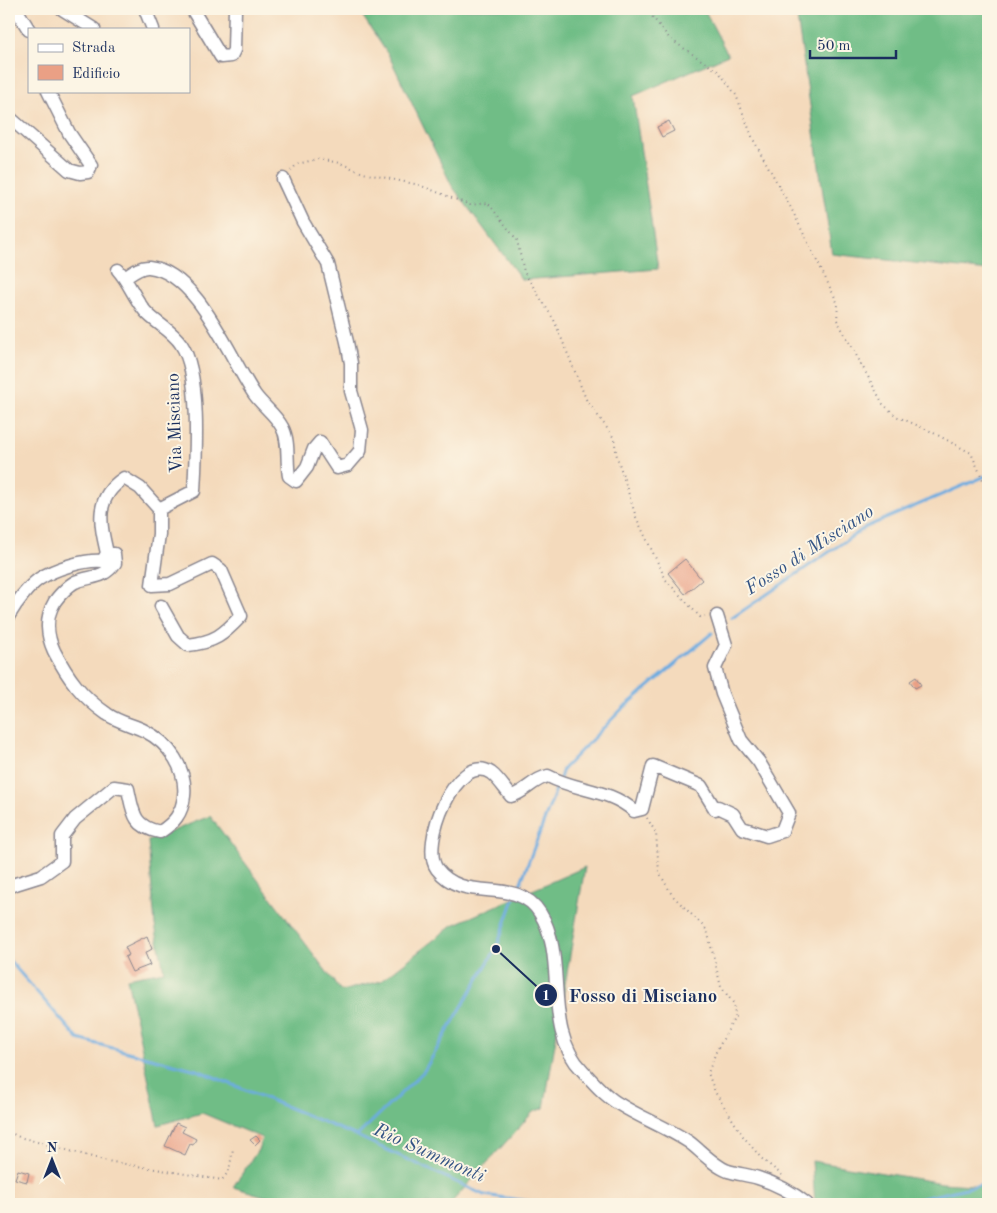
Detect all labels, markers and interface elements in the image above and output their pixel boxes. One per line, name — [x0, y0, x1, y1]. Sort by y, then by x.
legend — [28, 28, 190, 92]
scale bar — [810, 28, 896, 60]
text: 50 m — [817, 39, 851, 54]
text: Strada — [72, 41, 116, 56]
text: Edificio — [72, 67, 120, 82]
street label: Via Misciano — [164, 373, 186, 473]
water label: Fosso di Misciano — [741, 502, 878, 600]
callout: Fosso di Misciano — [533, 978, 727, 1012]
text: Fosso di Misciano — [569, 988, 717, 1007]
text: 1 — [542, 989, 550, 1004]
water label: Rio Summonti — [370, 1121, 488, 1187]
north arrow — [28, 1136, 78, 1186]
text: N — [47, 1141, 58, 1155]

